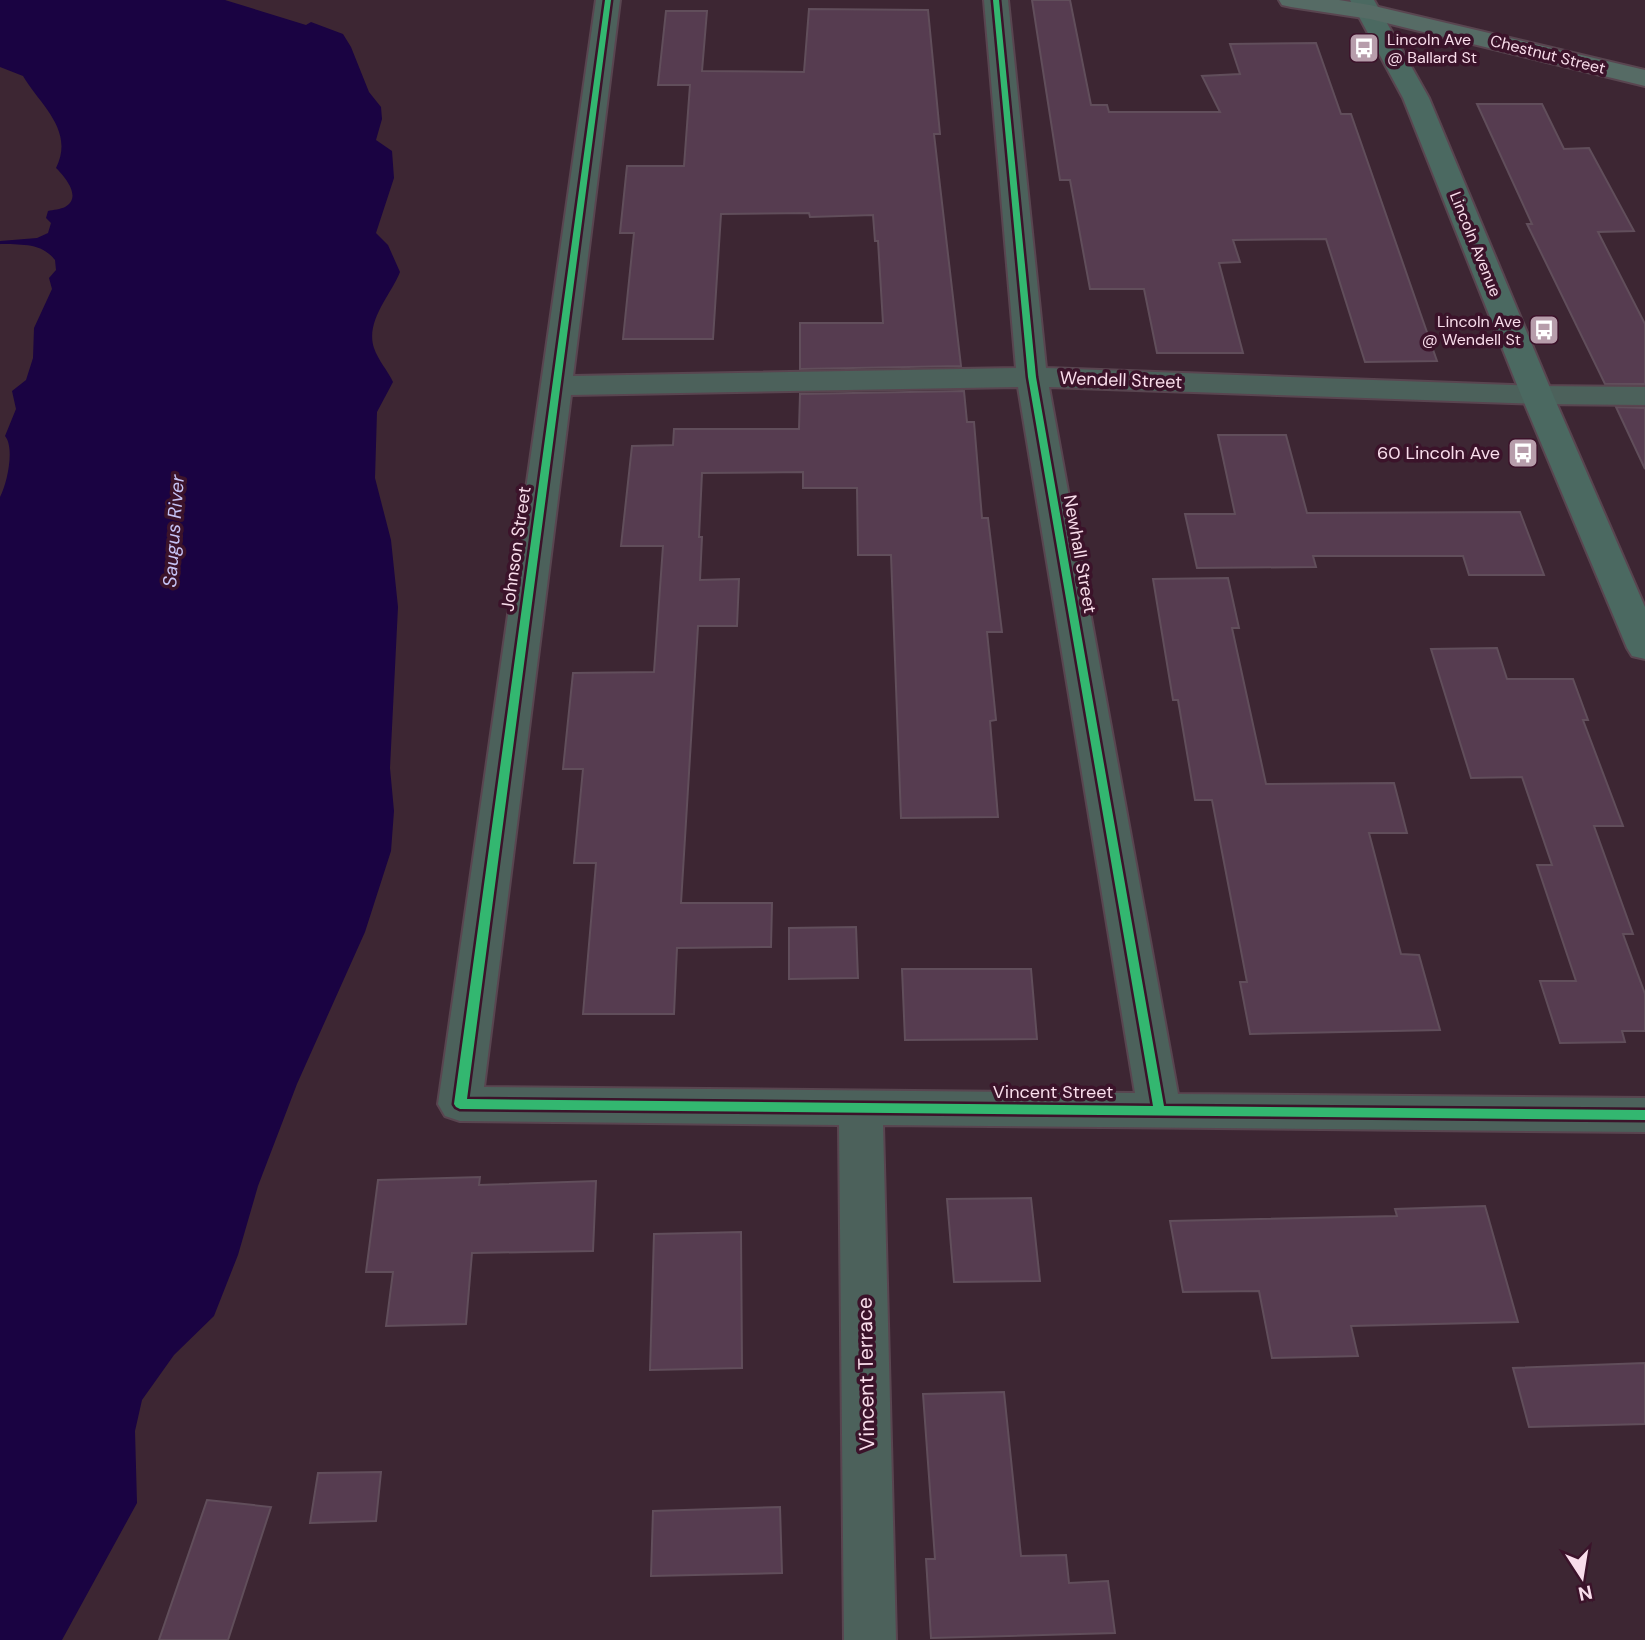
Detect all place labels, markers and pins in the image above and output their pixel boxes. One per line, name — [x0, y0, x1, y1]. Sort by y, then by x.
place label: Lincoln Ave @ Ballard St — [1387, 29, 1477, 68]
bus stop icon: Lincoln Ave @ Ballard St — [1347, 31, 1381, 65]
place label: Lincoln Ave @ Wendell St — [1422, 311, 1521, 350]
bus stop icon: Lincoln Ave @ Wendell St — [1527, 313, 1561, 347]
bus stop icon: 60 Lincoln Ave — [1506, 436, 1540, 470]
place label: 60 Lincoln Ave — [1377, 441, 1500, 465]

